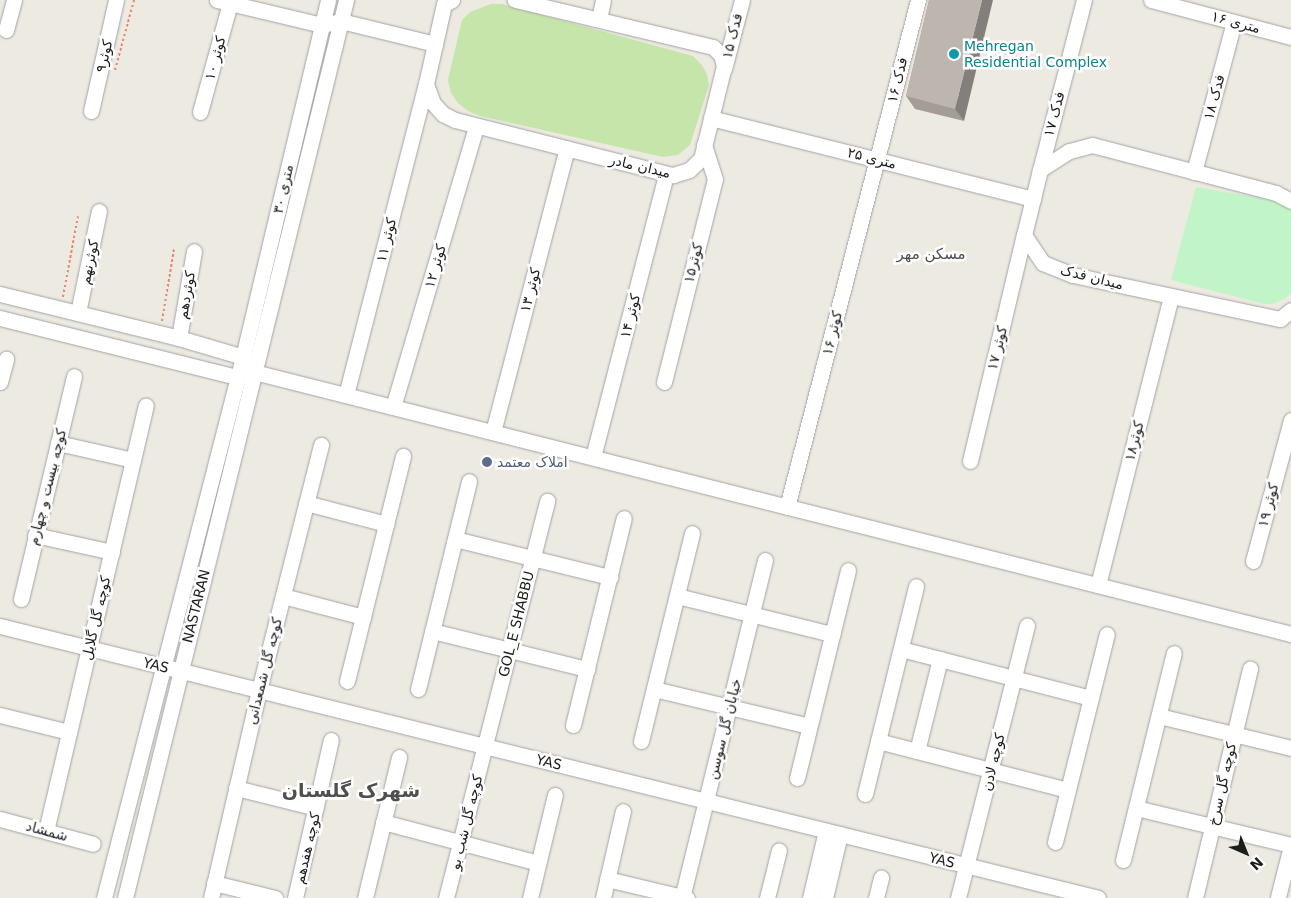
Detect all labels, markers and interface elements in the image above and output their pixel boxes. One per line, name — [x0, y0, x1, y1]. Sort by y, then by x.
street label: ۱۶ متری — [1210, 7, 1262, 37]
street label: فدک ۱۵ — [718, 12, 746, 60]
street label: کوثر ۱۰ — [201, 34, 229, 82]
street label: کوثر۹ — [92, 38, 116, 74]
place label: Mehregan Residential Complex — [964, 38, 1107, 70]
marker: Mehregan Residential Complex — [948, 48, 960, 60]
street label: فدک ۱۶ — [883, 56, 911, 104]
street label: فدک ۱۸ — [1200, 73, 1228, 121]
street label: فدک ۱۷ — [1040, 90, 1068, 138]
street label: ۲۵ متری — [846, 144, 898, 172]
street label: میدان مادر — [608, 151, 672, 181]
street label: ۳۰ متری — [269, 163, 297, 215]
street label: کوثر ۱۱ — [372, 216, 400, 264]
street label: کوثرنهم — [76, 238, 102, 286]
street label: کوثر۱۵ — [680, 241, 706, 285]
street label: کوثر ۱۲ — [421, 242, 449, 290]
district label: مسکن مهر — [896, 246, 966, 264]
street label: میدان فدک — [1059, 261, 1125, 293]
street label: کوثر ۱۳ — [516, 266, 544, 314]
street label: کوثردهم — [174, 270, 198, 320]
street label: کوثر ۱۴ — [616, 292, 644, 340]
street label: کوثر ۱۶ — [818, 309, 846, 357]
street label: کوثر ۱۷ — [983, 324, 1011, 372]
street label: کوثر۱۸ — [1121, 419, 1147, 463]
street label: کوچه بیست و چهارم — [24, 427, 70, 547]
place label: املاک معتمد — [497, 454, 568, 470]
marker: املاک معتمد — [481, 456, 493, 468]
street label: کوثر ۱۹ — [1254, 481, 1282, 529]
street label: NASTARAN — [179, 567, 213, 645]
street label: GOL_E SHABBU — [495, 569, 537, 679]
street label: کوچه گل گلایل — [78, 574, 114, 662]
street label: کوچه گل شمعدانی — [243, 616, 285, 726]
street label: YAS — [141, 654, 171, 676]
street label: خیابان گل سوسن — [703, 677, 745, 781]
street label: کوچه لادن — [978, 731, 1008, 793]
street label: کوچه گل سرخ — [1204, 741, 1240, 827]
street label: YAS — [534, 751, 564, 773]
street label: کوچه گل شب بو — [446, 773, 486, 871]
district label: شهرک گلستان — [282, 780, 420, 802]
street label: کوچه هفدهم — [291, 811, 323, 885]
street label: شمشاد — [24, 817, 70, 845]
north arrow — [1221, 828, 1271, 878]
street label: YAS — [927, 849, 957, 871]
text: N — [1247, 854, 1266, 874]

